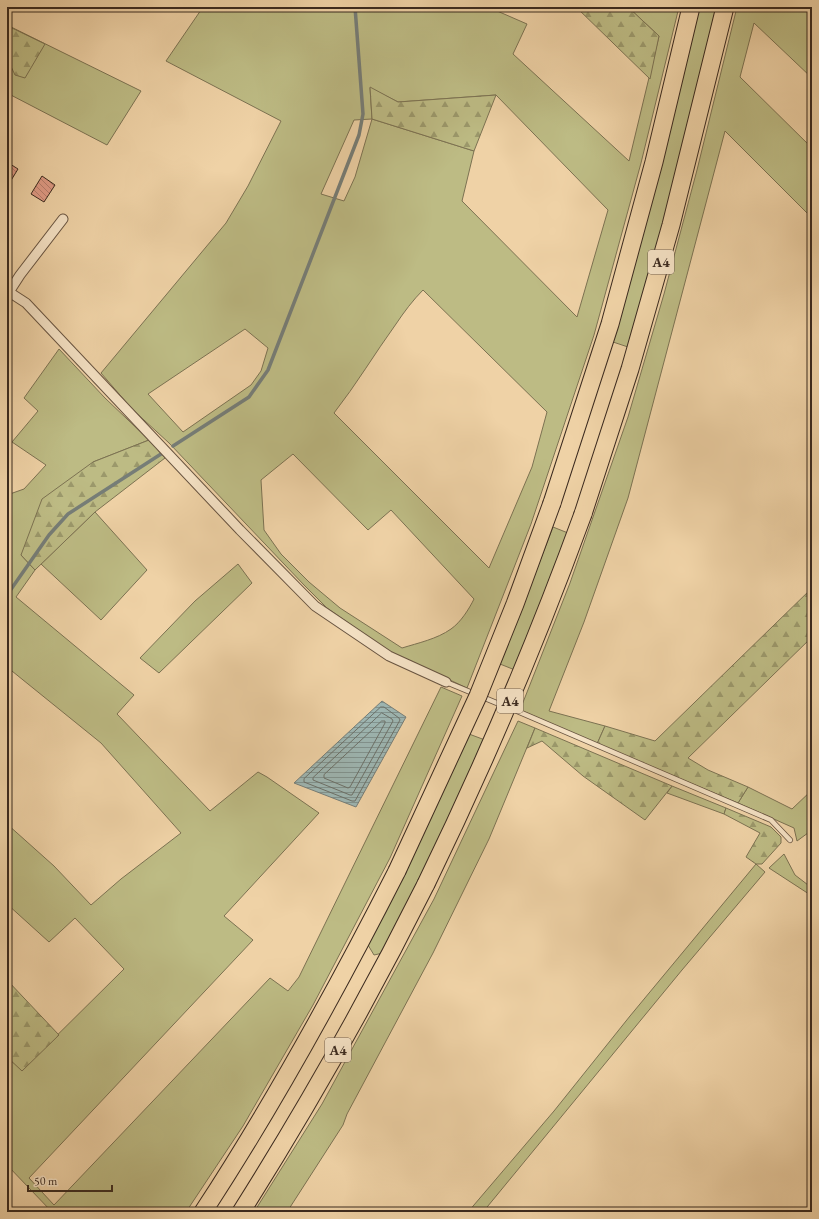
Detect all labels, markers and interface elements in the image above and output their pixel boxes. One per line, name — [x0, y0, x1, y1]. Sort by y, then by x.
road number: A4 — [648, 250, 674, 274]
road number: A4 — [497, 689, 523, 713]
road number: A4 — [325, 1038, 351, 1062]
scale bar — [28, 1167, 112, 1193]
text: 50 m — [34, 1173, 58, 1189]

